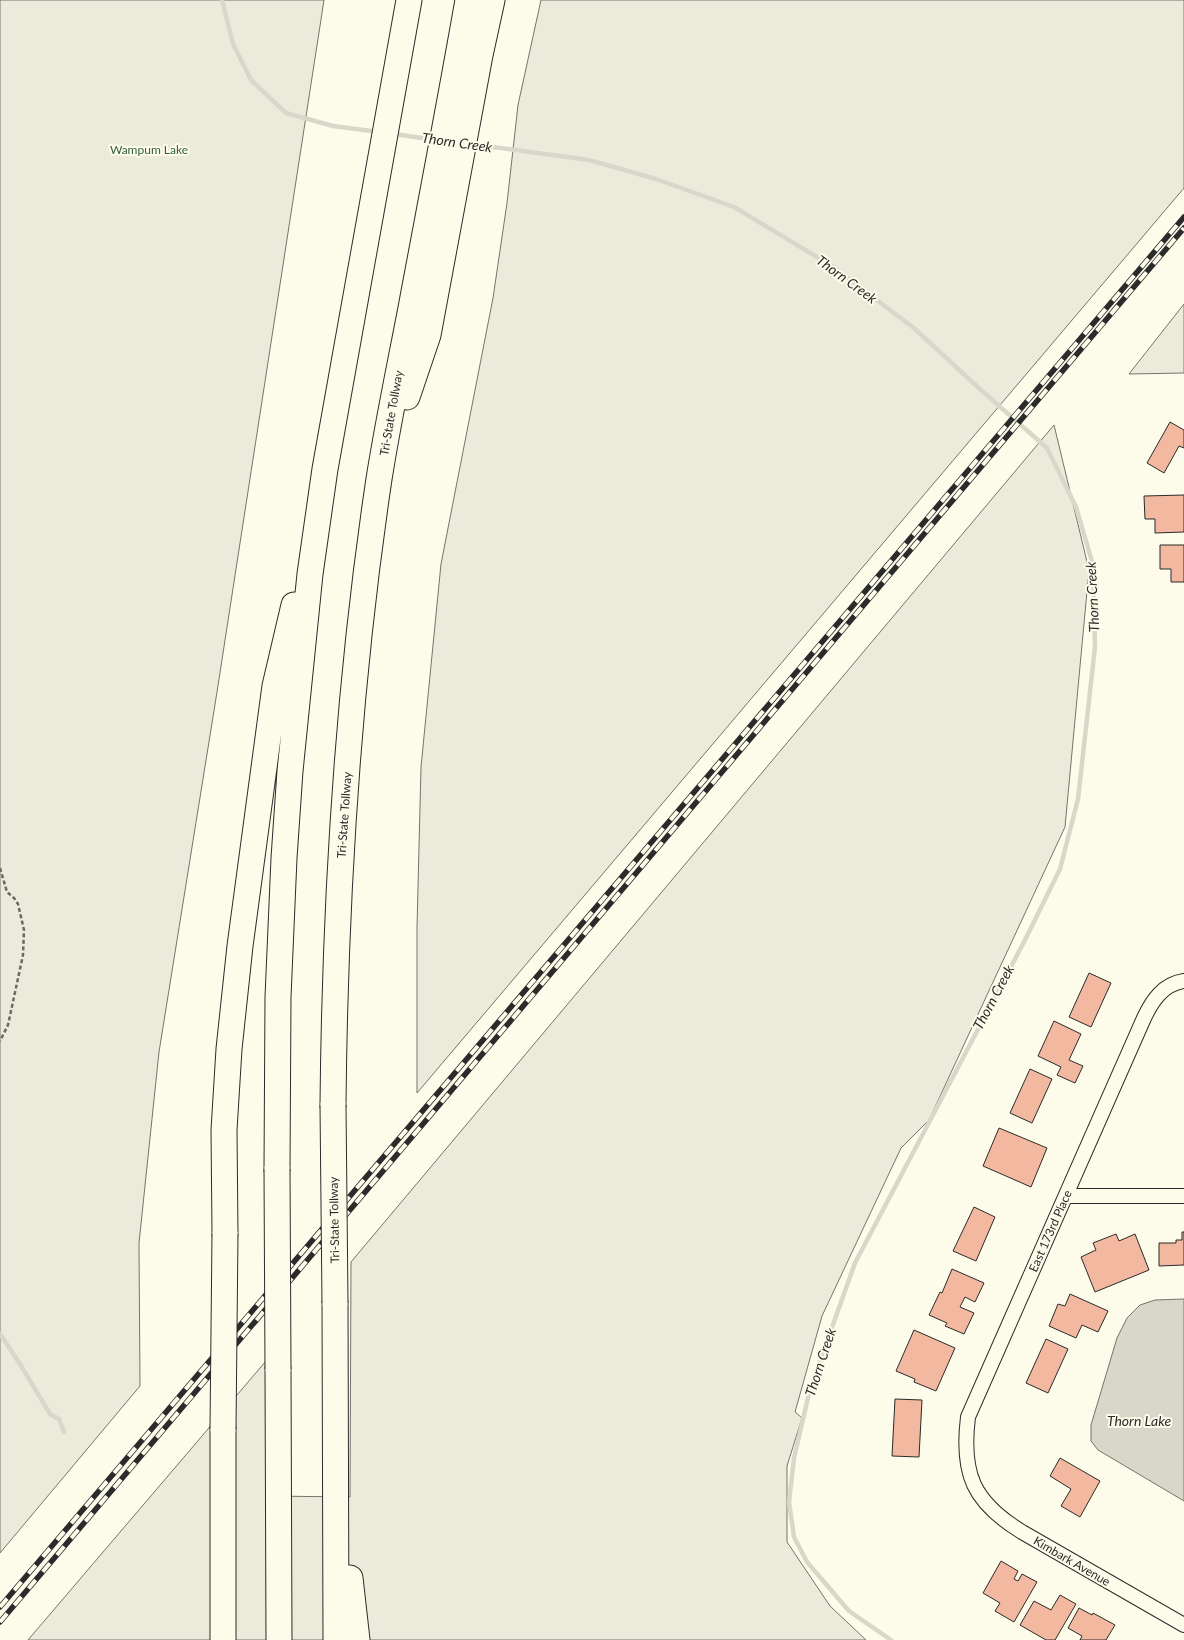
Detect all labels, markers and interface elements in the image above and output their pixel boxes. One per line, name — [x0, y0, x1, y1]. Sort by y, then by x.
water label: Thorn Creek — [421, 129, 494, 155]
park label: Wampum Lake — [110, 142, 188, 157]
water label: Thorn Creek — [813, 251, 881, 307]
street label: Tri-State Tollway — [376, 368, 406, 457]
water label: Thorn Creek — [1082, 561, 1102, 633]
street label: Tri-State Tollway — [333, 770, 355, 859]
water label: Thorn Creek — [969, 961, 1017, 1032]
street label: Tri-State Tollway — [326, 1176, 342, 1263]
street label: East 173rd Place — [1025, 1188, 1075, 1274]
water label: Thorn Creek — [801, 1325, 839, 1398]
water label: Thorn Lake — [1107, 1412, 1171, 1429]
street label: Kimbark Avenue — [1031, 1533, 1113, 1589]

